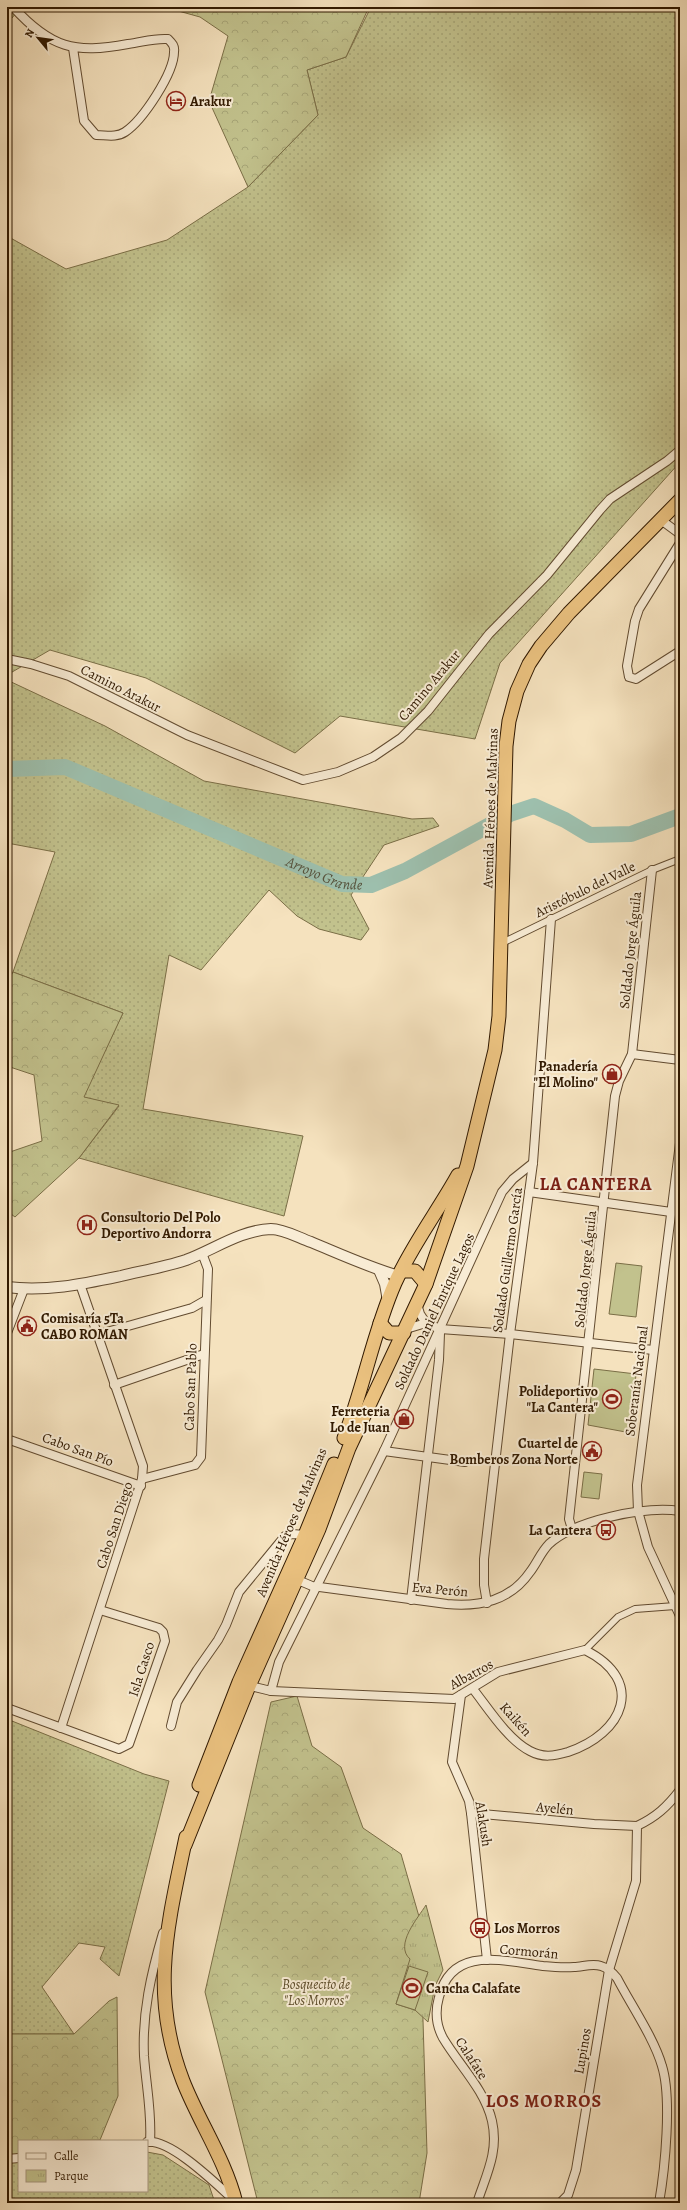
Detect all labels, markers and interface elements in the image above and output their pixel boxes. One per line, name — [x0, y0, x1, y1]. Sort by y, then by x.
north arrow — [18, 18, 58, 58]
text: N — [21, 26, 38, 41]
hotel icon: Arakur — [165, 90, 187, 112]
place label: Arakur — [189, 92, 232, 111]
street label: Camino Arakur — [394, 645, 465, 725]
street label: Camino Arakur — [77, 660, 165, 717]
street label: Avenida Héroes de Malvinas — [478, 728, 503, 889]
water label: Arroyo Grande — [282, 851, 363, 895]
street label: Aristóbulo del Valle — [531, 857, 639, 922]
street label: Soldado Jorge Águila — [615, 890, 646, 1010]
place label: Panadería "El Molino" — [533, 1057, 599, 1092]
shop icon: Panadería "El Molino" — [601, 1063, 623, 1085]
district label: LA CANTERA — [539, 1172, 653, 1196]
street label: Soldado Guillermo García — [488, 1186, 527, 1334]
place label: Consultorio Del Polo Deportivo Andorra — [101, 1208, 221, 1243]
street label: Soldado Jorge Águila — [570, 1209, 601, 1329]
hospital icon: Consultorio Del Polo Deportivo Andorra — [76, 1214, 98, 1236]
street label: Soldado Daniel Enrique Lagos — [390, 1230, 479, 1393]
place label: Comisaría 5Ta CABO ROMAN — [41, 1309, 128, 1344]
public building icon: Comisaría 5Ta CABO ROMAN — [16, 1315, 38, 1337]
street label: Soberanía Nacional — [620, 1324, 653, 1437]
street label: Cabo San Pablo — [179, 1343, 202, 1431]
place label: Polideportivo "La Cantera" — [519, 1382, 599, 1417]
sports icon: Polideportivo "La Cantera" — [601, 1388, 623, 1410]
place label: Ferreteria Lo de Juan — [330, 1402, 390, 1437]
shop icon: Ferreteria Lo de Juan — [393, 1408, 415, 1430]
street label: Cabo San Pío — [39, 1428, 116, 1471]
place label: Cuartel de Bomberos Zona Norte — [449, 1434, 579, 1469]
public building icon: Cuartel de Bomberos Zona Norte — [581, 1440, 603, 1462]
street label: Avenida Héroes de Malvinas — [251, 1445, 332, 1601]
street label: Cabo San Diego — [92, 1479, 137, 1571]
bus stop icon: La Cantera — [595, 1519, 617, 1541]
place label: La Cantera — [529, 1521, 592, 1540]
street label: Eva Perón — [411, 1578, 469, 1601]
street label: Isla Casco — [124, 1639, 159, 1699]
street label: Albatros — [445, 1655, 497, 1695]
street label: Kaikén — [495, 1698, 536, 1741]
street label: Ayelén — [534, 1797, 575, 1820]
street label: Alakush — [470, 1799, 497, 1849]
bus stop icon: Los Morros — [469, 1917, 491, 1939]
place label: Los Morros — [494, 1919, 560, 1938]
street label: Cormorán — [499, 1939, 559, 1964]
park label: Bosquecito de "Los Morros" — [282, 1975, 350, 2010]
sports icon: Cancha Calafate — [401, 1977, 423, 1999]
place label: Cancha Calafate — [426, 1979, 521, 1998]
street label: Lupinos — [569, 2027, 596, 2076]
street label: Calafate — [451, 2033, 492, 2083]
district label: LOS MORROS — [486, 2089, 602, 2113]
legend — [18, 2140, 148, 2192]
text: Calle — [54, 2148, 78, 2164]
text: Parque — [54, 2168, 89, 2184]

